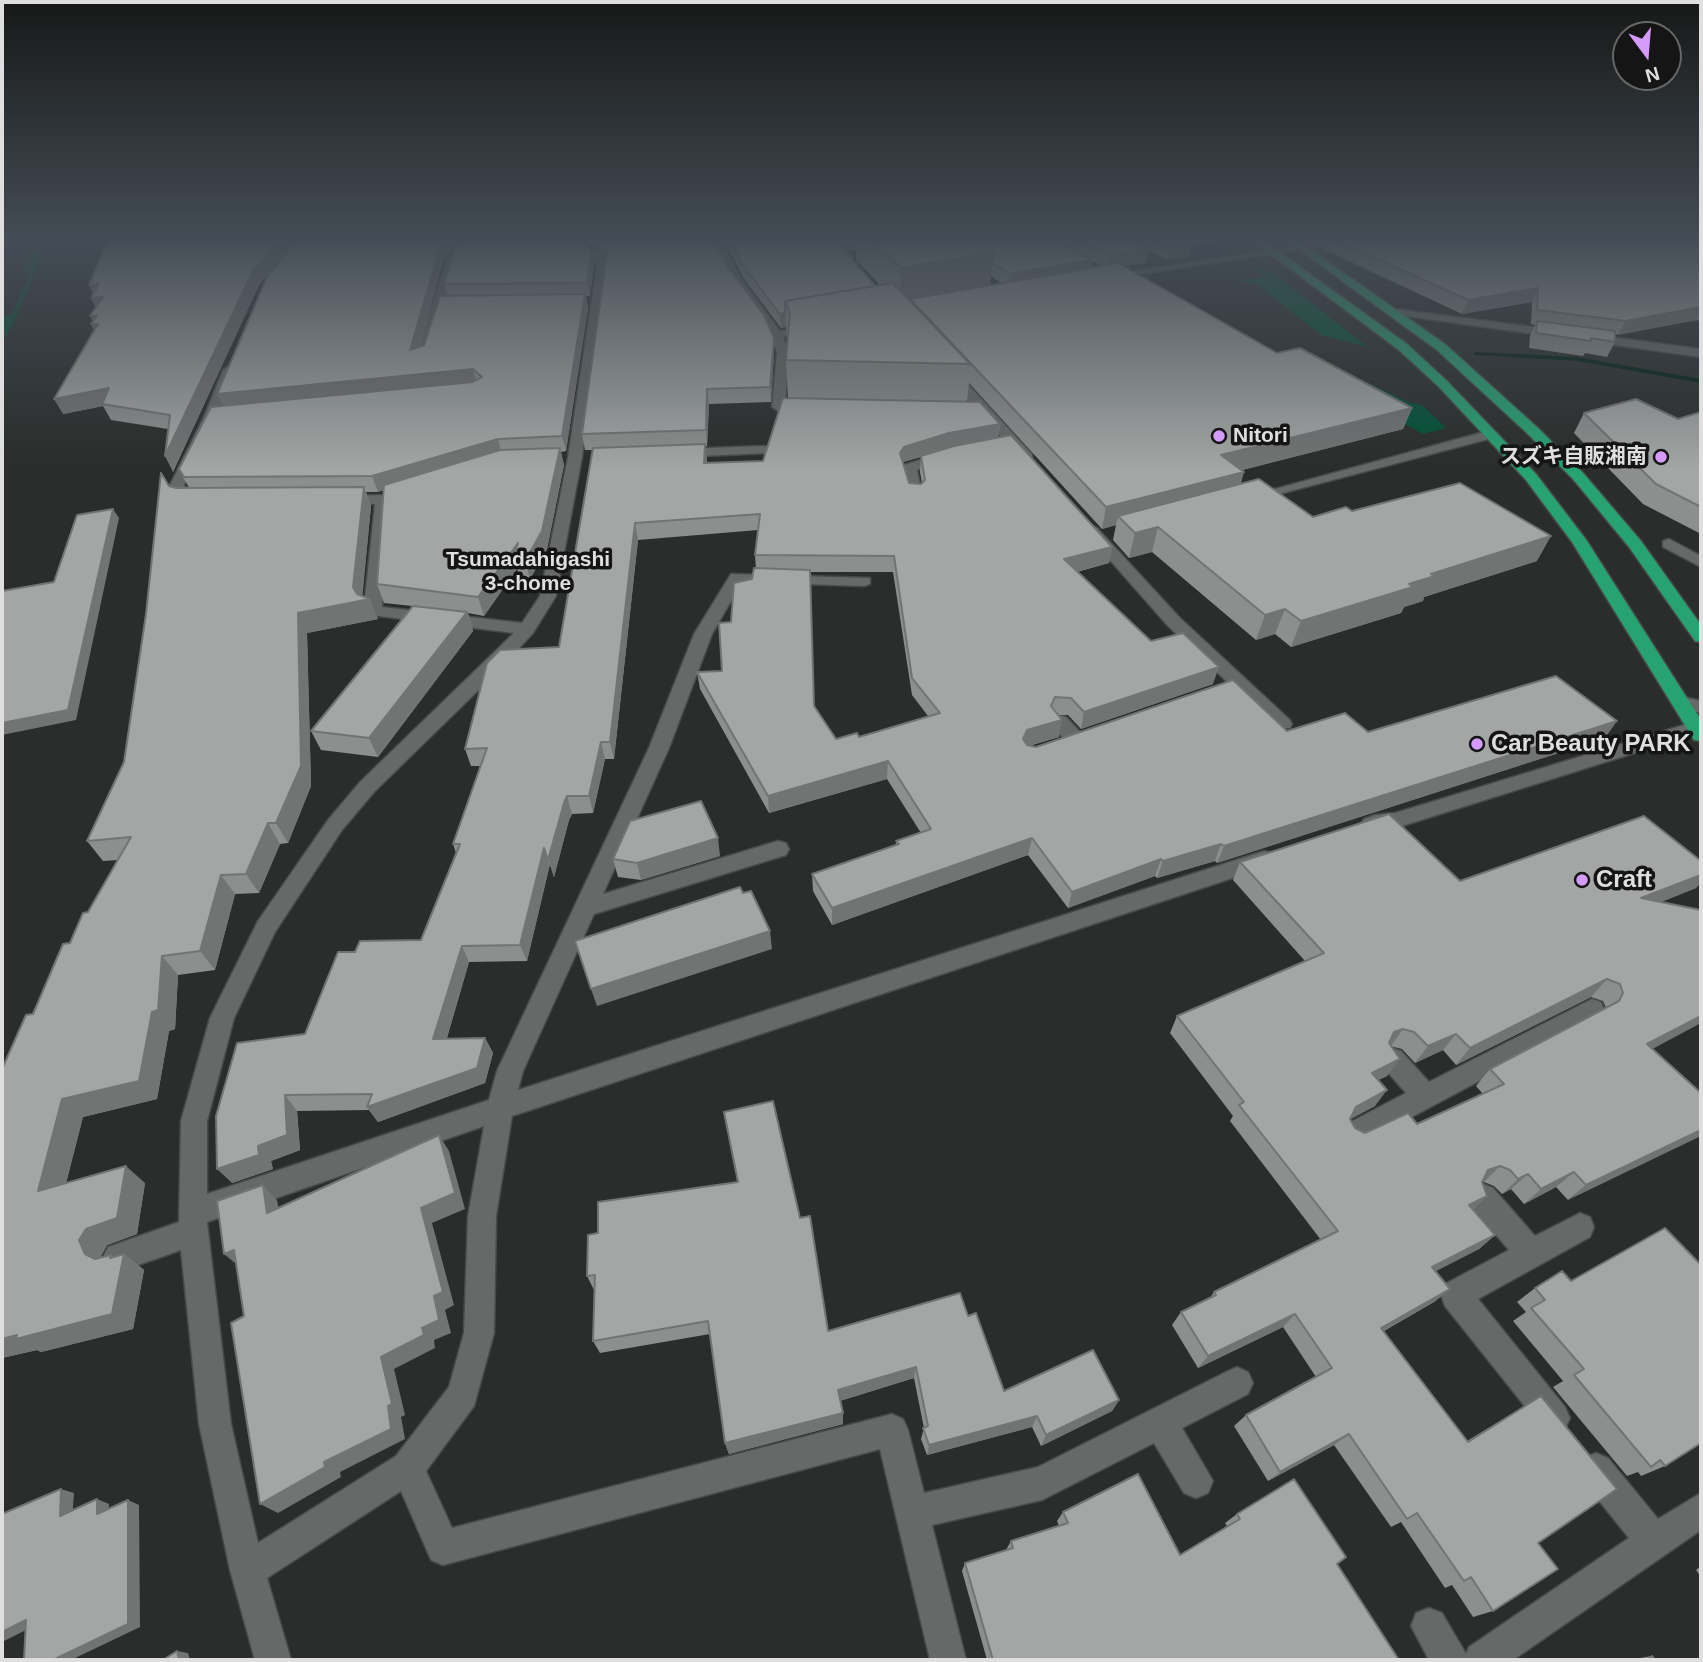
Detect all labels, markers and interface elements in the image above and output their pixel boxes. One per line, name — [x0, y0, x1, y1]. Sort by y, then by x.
north arrow — [1612, 21, 1682, 91]
text: N — [1643, 63, 1662, 87]
place label: Nitori — [1233, 423, 1288, 449]
marker: Nitori — [1211, 428, 1227, 444]
place label: スズキ自販湘南 — [1500, 444, 1647, 470]
marker: スズキ自販湘南 — [1653, 449, 1669, 465]
district label: Tsumadahigashi 3-chome — [446, 547, 610, 597]
place label: Car Beauty PARK — [1491, 730, 1691, 758]
marker: Car Beauty PARK — [1469, 736, 1485, 752]
place label: Craft — [1596, 866, 1652, 894]
marker: Craft — [1574, 872, 1590, 888]

